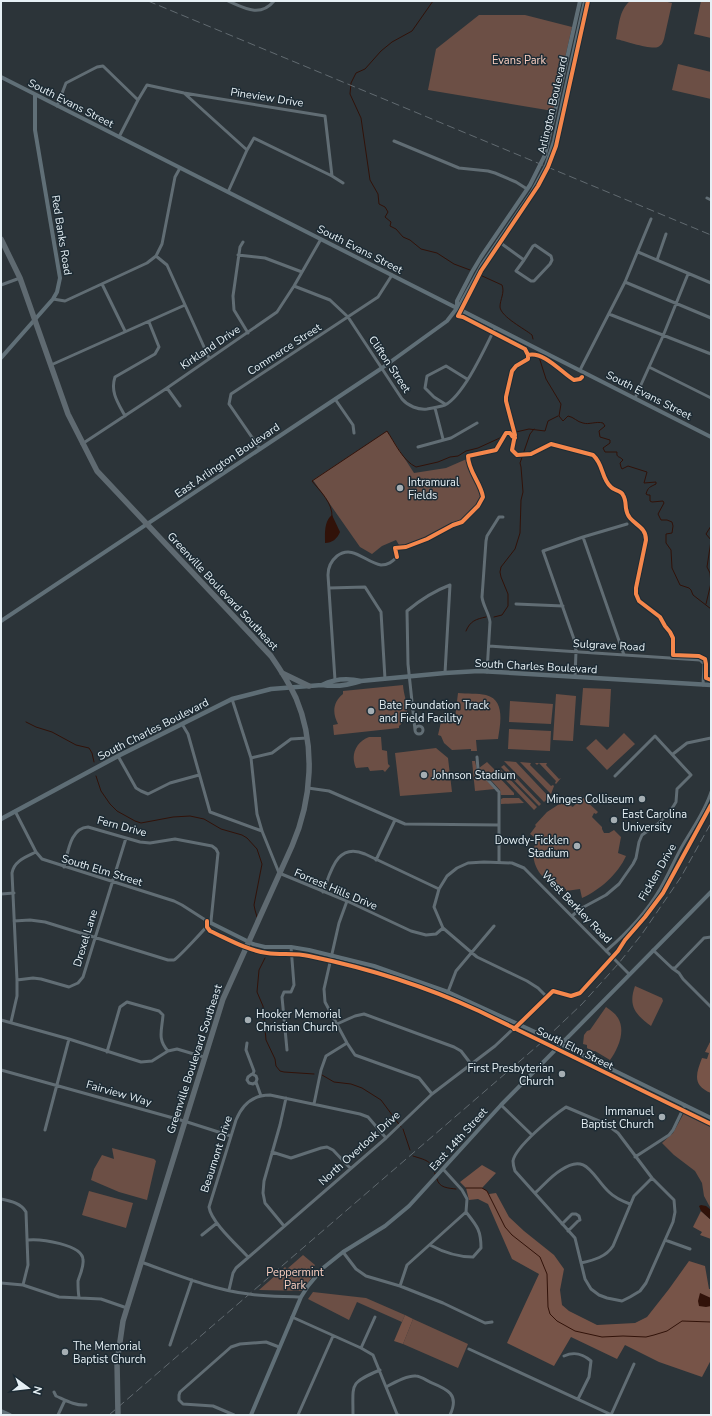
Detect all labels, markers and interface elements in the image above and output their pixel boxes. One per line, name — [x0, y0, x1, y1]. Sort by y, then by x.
park label: Evans Park — [492, 53, 547, 68]
street label: Arlington Boulevard — [534, 55, 571, 155]
street label: South Evans Street — [25, 75, 116, 132]
street label: Pineview Drive — [229, 84, 305, 111]
street label: Red Banks Road — [48, 194, 75, 276]
street label: South Evans Street — [314, 221, 405, 278]
street label: Commerce Street — [244, 320, 324, 379]
street label: Kirkland Drive — [177, 322, 243, 373]
street label: Clifton Street — [365, 333, 414, 396]
street label: South Evans Street — [603, 367, 694, 424]
street label: East Arlington Boulevard — [172, 420, 283, 501]
place label: Intramural Fields — [408, 475, 460, 503]
marker: Intramural Fields — [395, 483, 405, 493]
street label: Greenville Boulevard Southeast — [164, 529, 281, 654]
street label: Sulgrave Road — [573, 636, 645, 655]
street label: South Charles Boulevard — [474, 656, 598, 677]
street label: South Charles Boulevard — [95, 695, 211, 764]
place label: Bate Foundation Track and Field Facility — [379, 698, 490, 726]
marker: Bate Foundation Track and Field Facility — [366, 706, 376, 716]
place label: Johnson Stadium — [431, 768, 516, 783]
marker: Johnson Stadium — [419, 770, 429, 780]
place label: Minges Colliseum — [546, 792, 634, 807]
marker: Minges Colliseum — [637, 794, 647, 804]
place label: East Carolina University — [622, 807, 687, 835]
street label: Fern Drive — [95, 813, 148, 840]
marker: East Carolina University — [609, 815, 619, 825]
place label: Dowdy-Ficklen Stadium — [495, 833, 569, 861]
marker: Dowdy-Ficklen Stadium — [572, 841, 582, 851]
street label: Ficklen Drive — [635, 841, 680, 903]
street label: South Elm Street — [60, 851, 144, 890]
street label: Forrest Hills Drive — [292, 865, 380, 914]
street label: West Berkley Road — [538, 868, 615, 947]
street label: Drexel Lane — [70, 907, 101, 969]
street label: Greenville Boulevard Southeast — [163, 982, 226, 1136]
place label: Hooker Memorial Christian Church — [256, 1007, 342, 1035]
marker: Hooker Memorial Christian Church — [243, 1015, 253, 1025]
street label: South Elm Street — [534, 1023, 616, 1074]
place label: First Presbyterian Church — [467, 1061, 554, 1089]
marker: First Presbyterian Church — [557, 1069, 567, 1079]
street label: Fairview Way — [84, 1077, 154, 1110]
street label: East 14th Street — [426, 1104, 491, 1174]
place label: Immanuel Baptist Church — [581, 1104, 655, 1132]
street label: North Overlook Drive — [315, 1108, 403, 1189]
marker: Immanuel Baptist Church — [657, 1112, 667, 1122]
street label: Beaumont Drive — [197, 1114, 236, 1194]
park label: Peppermint Park — [266, 1265, 324, 1293]
place label: The Memorial Baptist Church — [73, 1339, 146, 1367]
marker: The Memorial Baptist Church — [60, 1347, 70, 1357]
north arrow — [8, 1368, 48, 1408]
text: N — [29, 1385, 45, 1396]

